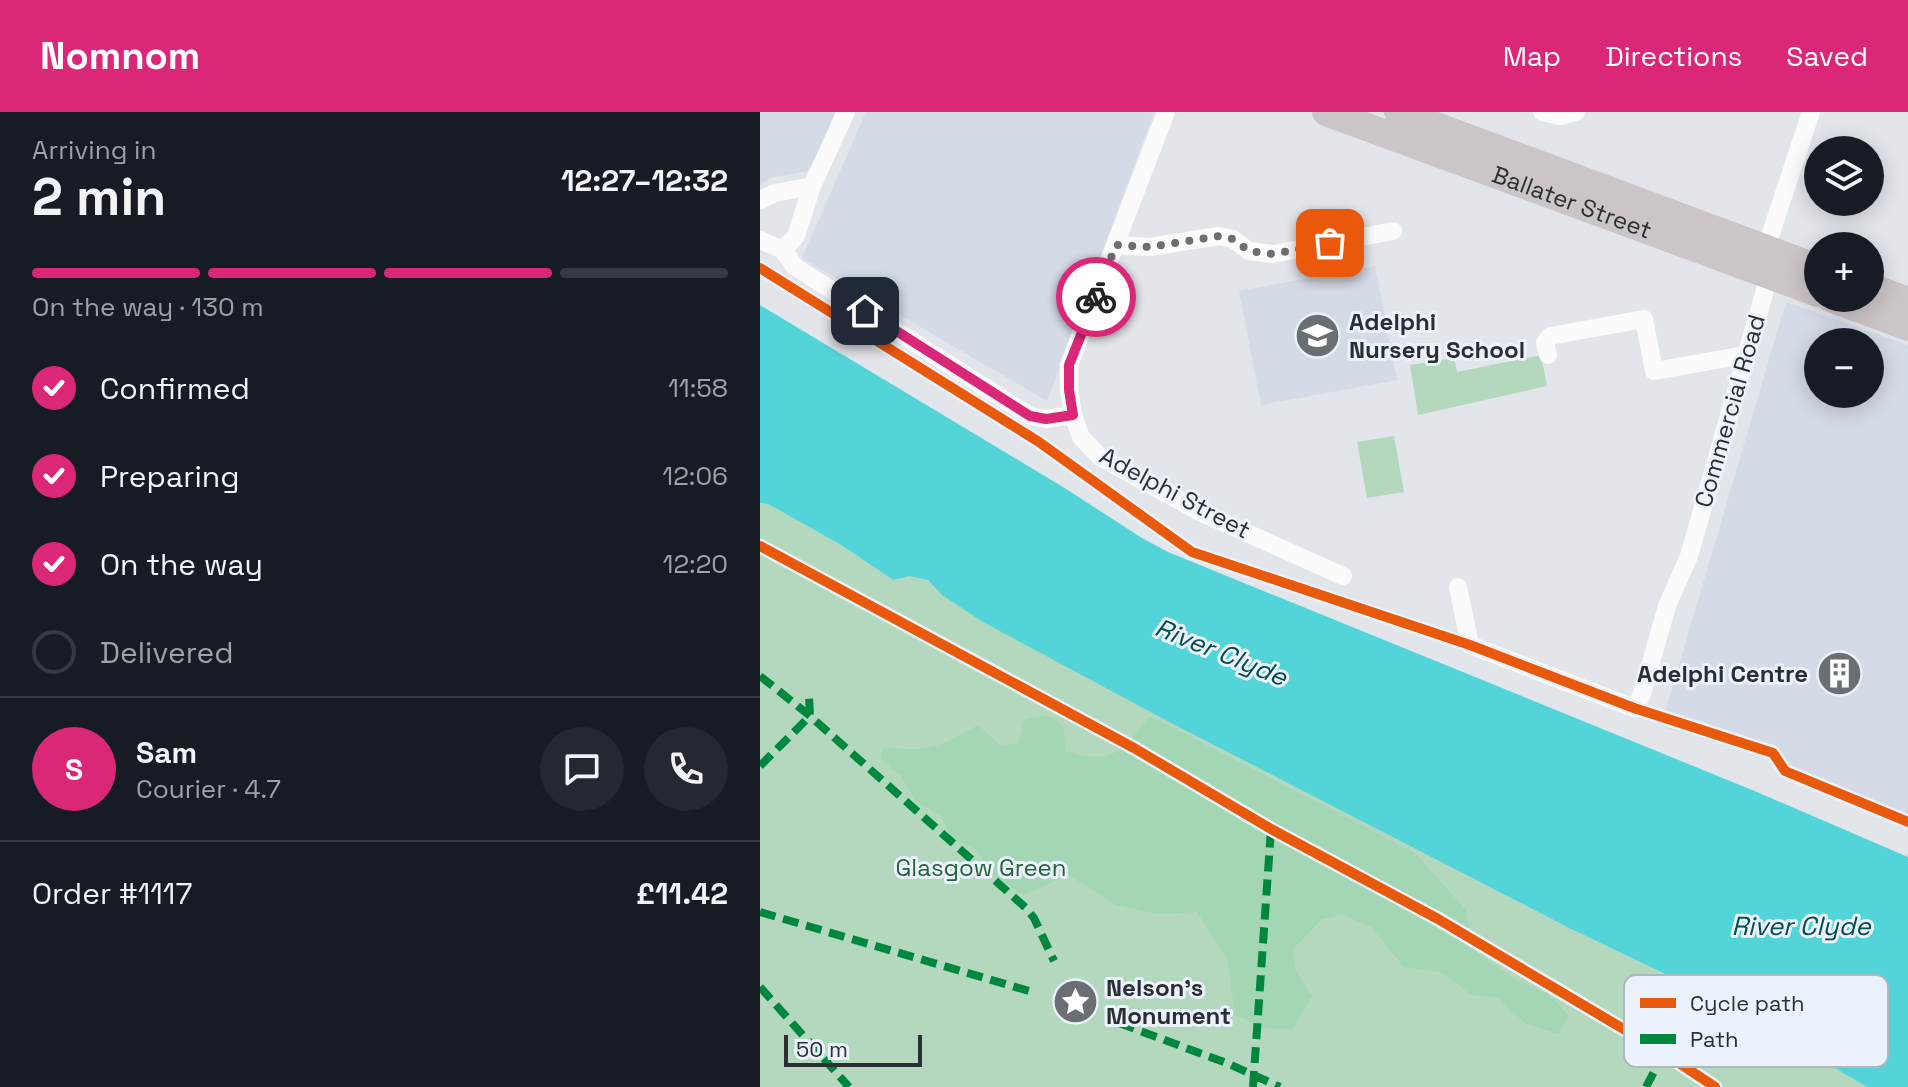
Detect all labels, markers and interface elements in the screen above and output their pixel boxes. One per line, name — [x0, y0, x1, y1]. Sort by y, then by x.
text: Nomnom — [40, 32, 200, 80]
text: Map — [1503, 38, 1561, 74]
text: Directions — [1605, 38, 1742, 74]
text: Saved — [1786, 38, 1868, 74]
text: Arriving in — [32, 133, 156, 167]
map controls — [1804, 136, 1884, 408]
button: layers — [1804, 136, 1884, 216]
street label: Ballater Street — [1488, 158, 1656, 246]
text: 12:27–12:32 — [561, 161, 728, 200]
text: 2 min — [32, 164, 166, 230]
pin — [1296, 209, 1364, 277]
icon: bag — [1308, 221, 1352, 265]
button: + — [1804, 232, 1884, 312]
courier — [1056, 257, 1136, 337]
icon: bike — [1074, 275, 1118, 319]
pin — [831, 277, 899, 345]
icon: home — [843, 289, 887, 333]
text: On the way · 130 m — [32, 290, 264, 324]
place label: Adelphi Nursery School — [1349, 306, 1525, 365]
street label: Commercial Road — [1687, 311, 1772, 511]
school or university icon: Adelphi Nursery School — [1294, 312, 1342, 360]
button: − — [1804, 328, 1884, 408]
icon: check — [32, 366, 76, 410]
text: Confirmed — [100, 369, 250, 408]
text: 11:58 — [668, 371, 728, 405]
street label: Adelphi Street — [1095, 440, 1256, 545]
icon: check — [32, 454, 76, 498]
text: Preparing — [100, 457, 239, 496]
text: 12:06 — [662, 459, 728, 493]
icon: check — [32, 542, 76, 586]
text: On the way — [100, 545, 263, 584]
text: 12:20 — [663, 547, 728, 581]
water label: River Clyde — [1150, 610, 1293, 694]
text: Delivered — [100, 633, 234, 672]
building icon: Adelphi Centre — [1815, 650, 1863, 698]
place label: Adelphi Centre — [1637, 658, 1808, 689]
button: chat — [540, 727, 624, 811]
button: phone — [644, 727, 728, 811]
text: Sam — [136, 733, 197, 772]
text: S — [65, 750, 83, 789]
text: Courier · 4.7 — [136, 772, 281, 806]
park label: Glasgow Green — [895, 852, 1067, 883]
text: Order #1117 — [32, 874, 192, 913]
text: £11.42 — [636, 874, 728, 913]
water label: River Clyde — [1731, 909, 1872, 943]
place label: Nelson's Monument — [1106, 972, 1231, 1031]
legend — [1624, 975, 1888, 1067]
place icon: Nelson's Monument — [1051, 978, 1099, 1026]
text: Cycle path — [1690, 989, 1805, 1017]
text: Path — [1690, 1025, 1739, 1053]
scale bar — [784, 1031, 922, 1067]
text: 50 m — [796, 1035, 848, 1063]

